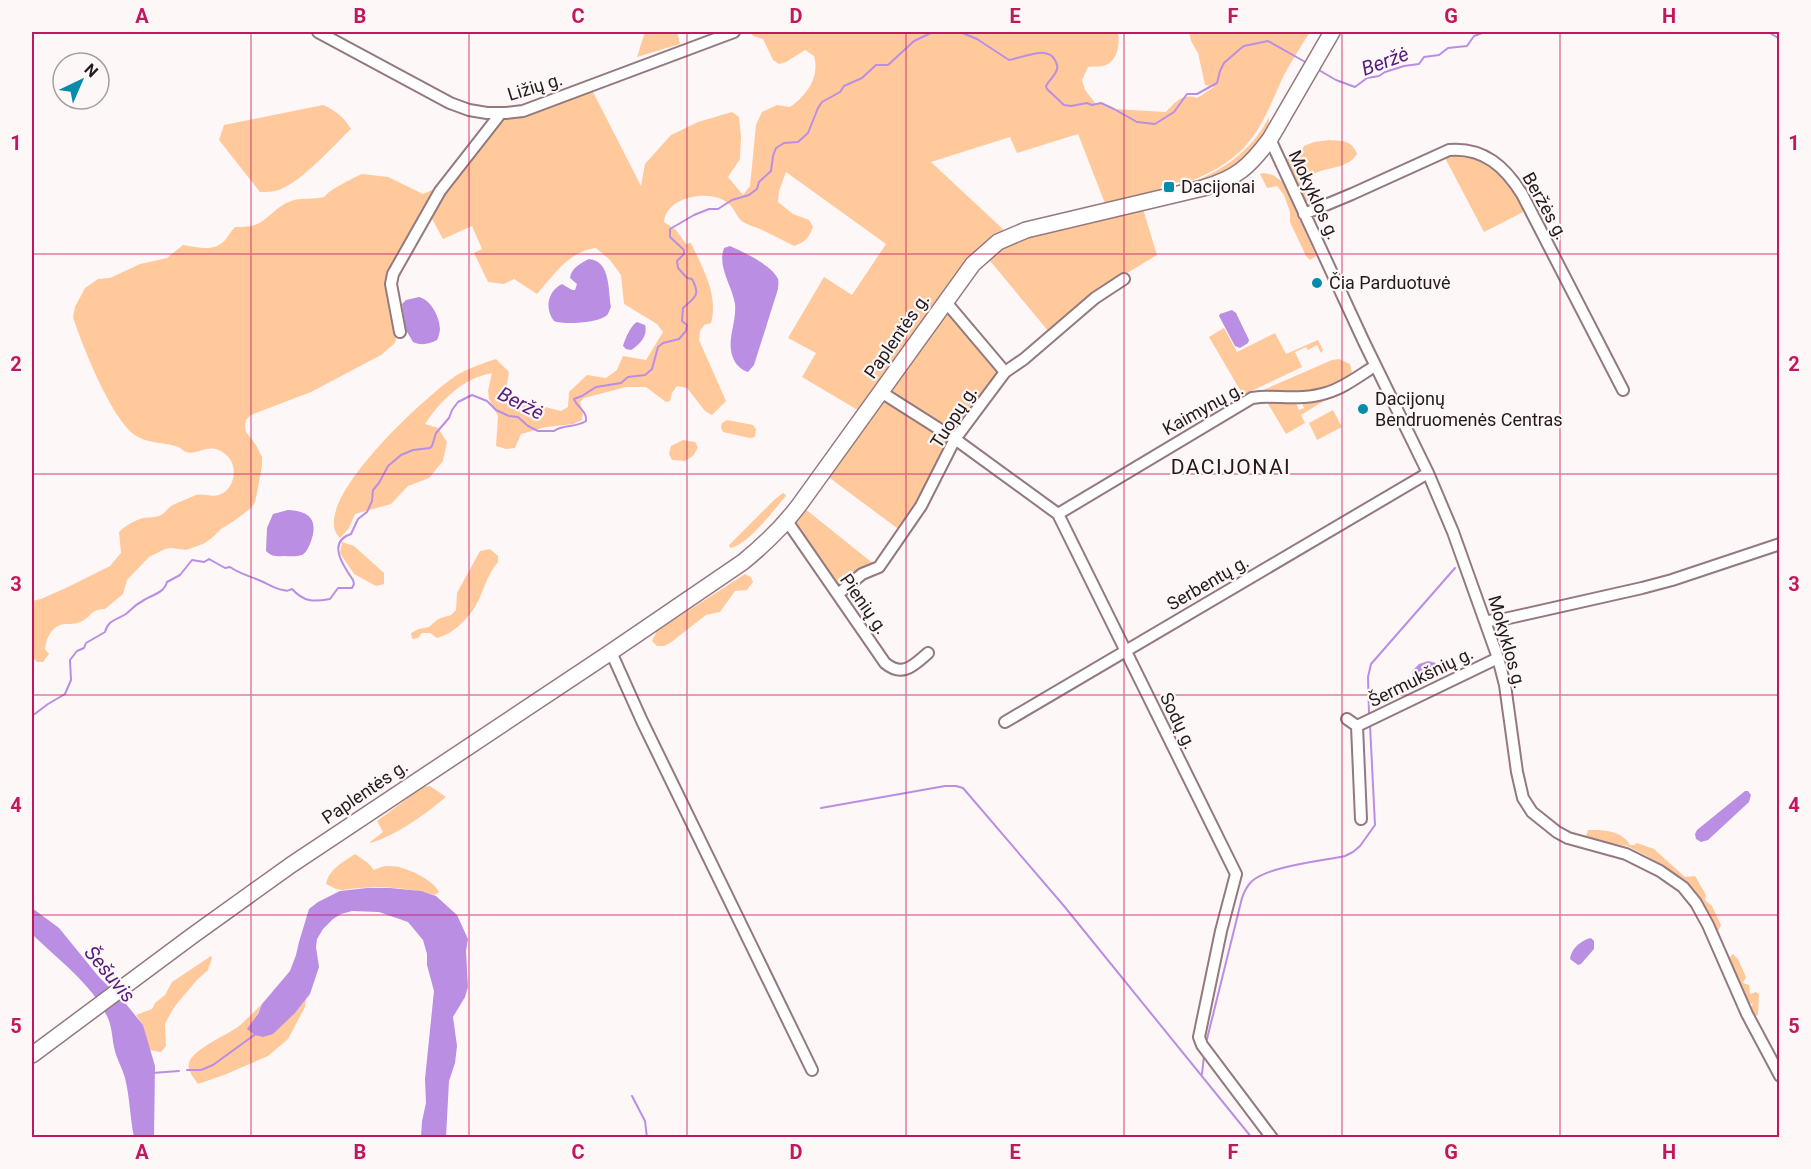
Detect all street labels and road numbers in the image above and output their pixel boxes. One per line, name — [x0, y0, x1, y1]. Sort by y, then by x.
street label: Ližių g. — [505, 68, 565, 105]
street label: Mokyklos g. — [1285, 147, 1344, 243]
street label: Beržės g. — [1518, 168, 1573, 243]
street label: Paplentės g. — [860, 289, 934, 382]
street label: Kaimynų g. — [1159, 378, 1247, 439]
street label: Tuopų g. — [926, 382, 981, 452]
street label: Serbentų g. — [1163, 551, 1252, 614]
street label: Pienių g. — [836, 569, 893, 638]
street label: Mokyklos g. — [1484, 593, 1531, 691]
street label: Šermukšnių g. — [1365, 642, 1477, 711]
street label: Sodų g. — [1156, 689, 1201, 753]
street label: Paplentės g. — [318, 755, 412, 828]

